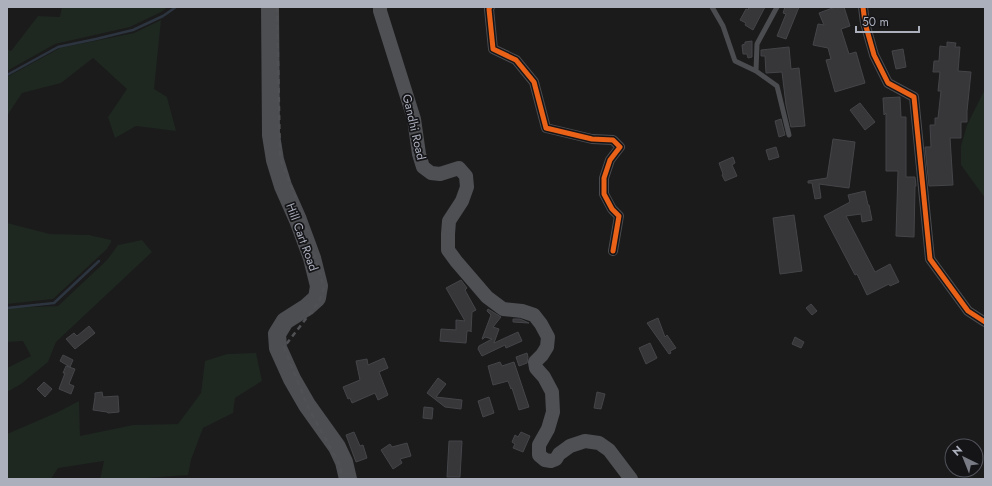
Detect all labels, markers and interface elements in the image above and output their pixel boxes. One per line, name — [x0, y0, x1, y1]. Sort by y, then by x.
scale bar — [856, 8, 919, 34]
text: 50 m — [862, 13, 889, 31]
street label: Gandhi Road — [398, 92, 430, 162]
street label: Hill Cart Road — [281, 200, 323, 274]
north arrow — [944, 438, 984, 478]
text: N — [949, 442, 966, 460]

